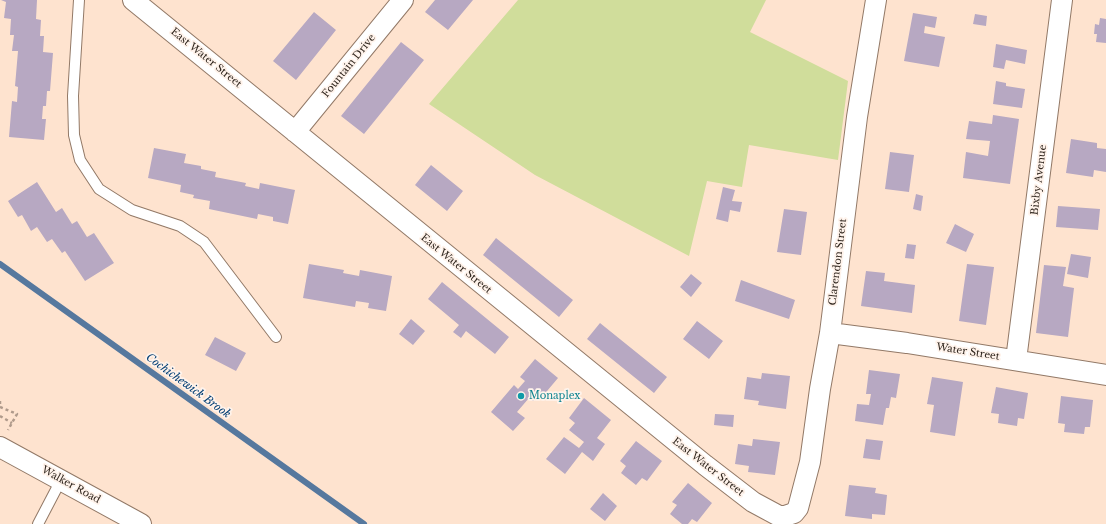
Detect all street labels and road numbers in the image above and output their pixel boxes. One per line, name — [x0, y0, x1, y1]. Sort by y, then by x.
street label: East Water Street — [168, 26, 244, 90]
street label: Fountain Drive — [320, 32, 378, 100]
street label: Bixby Avenue — [1029, 144, 1049, 216]
street label: Clarendon Street — [827, 218, 849, 306]
street label: East Water Street — [418, 232, 494, 296]
street label: Water Street — [936, 341, 1000, 363]
street label: East Water Street — [670, 435, 746, 499]
street label: Walker Road — [39, 464, 103, 506]

